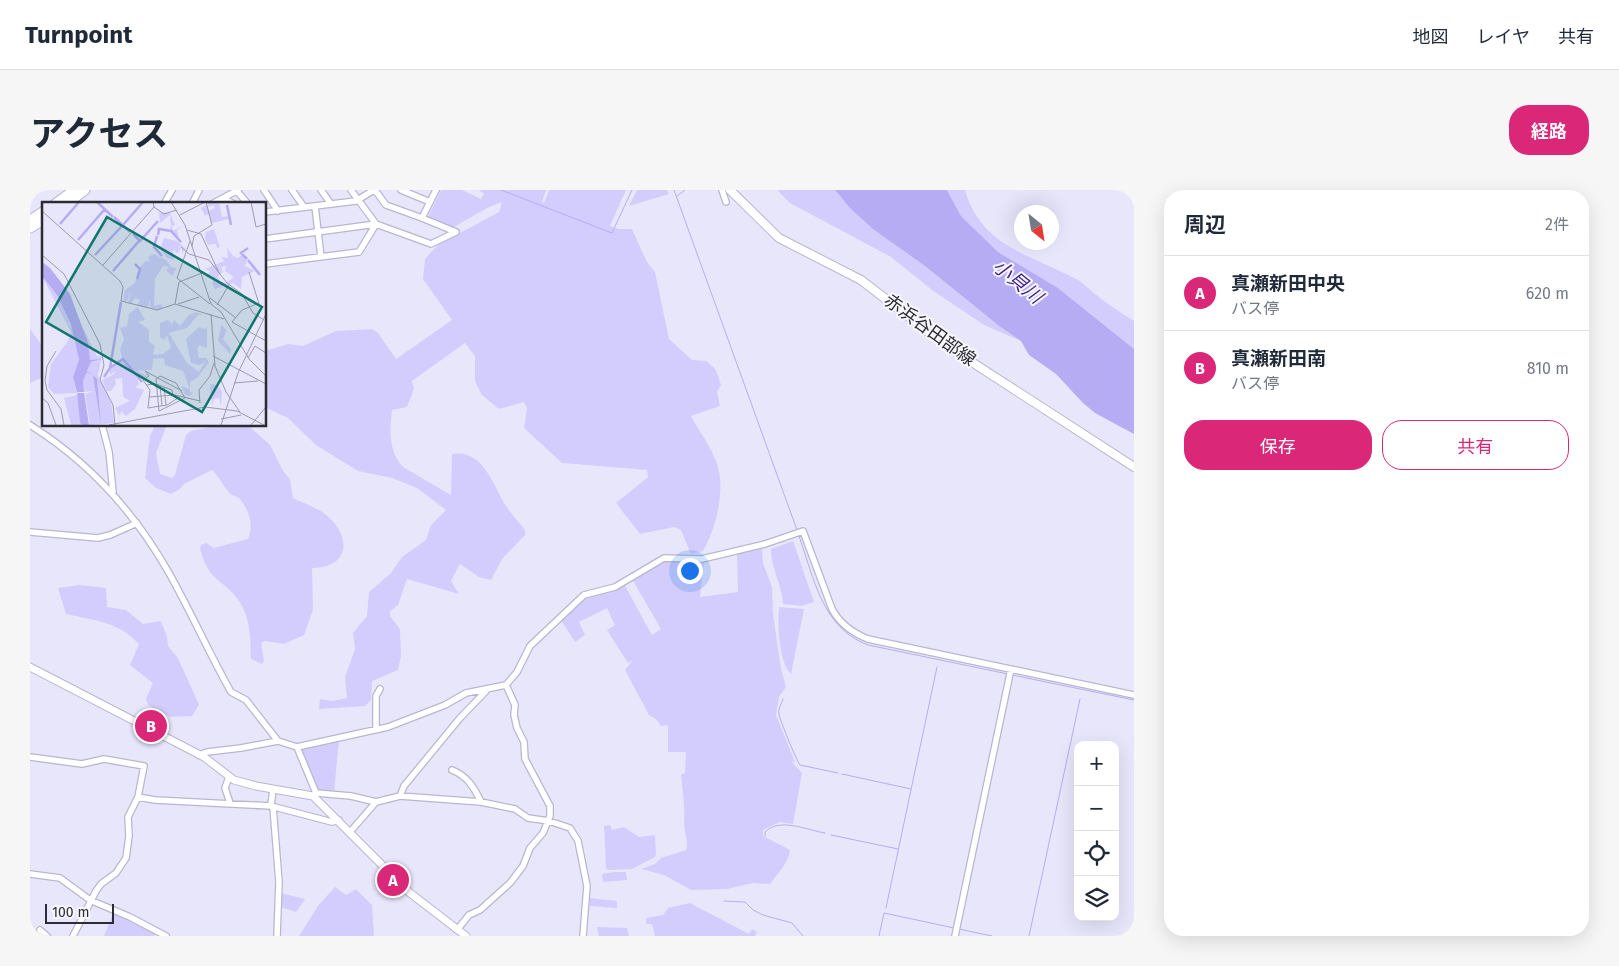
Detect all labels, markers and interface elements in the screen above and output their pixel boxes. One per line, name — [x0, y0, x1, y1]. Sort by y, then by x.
text: Turnpoint — [25, 21, 132, 49]
text: 地図 — [1413, 26, 1449, 48]
text: レイヤ — [1477, 26, 1530, 48]
text: 共有 — [1558, 26, 1594, 48]
button: 経路 — [1509, 105, 1589, 155]
text: アクセス — [30, 113, 168, 155]
inset map — [42, 202, 266, 426]
north arrow — [1014, 205, 1059, 250]
text: 周辺 — [1184, 212, 1226, 238]
text: 2件 — [1545, 215, 1569, 234]
water label: 小貝川 — [988, 255, 1049, 310]
text: 真瀬新田中央 — [1231, 272, 1345, 295]
text: A — [1195, 284, 1205, 303]
text: 620 m — [1526, 284, 1569, 303]
street label: 赤浜谷田部線 — [880, 289, 980, 371]
text: バス停 — [1231, 299, 1279, 318]
text: 真瀬新田南 — [1231, 347, 1326, 370]
text: B — [1195, 359, 1205, 378]
text: 810 m — [1527, 359, 1569, 378]
text: バス停 — [1231, 374, 1279, 393]
button: 保存 — [1184, 420, 1372, 470]
button: 共有 — [1382, 420, 1569, 470]
your location — [677, 558, 703, 584]
pin: B — [135, 707, 167, 745]
map controls — [1074, 741, 1119, 921]
button: + — [1074, 741, 1119, 786]
button: − — [1074, 786, 1119, 831]
button: locate — [1074, 831, 1119, 876]
pin: A — [377, 861, 409, 899]
button: layers — [1074, 876, 1119, 921]
scale bar — [45, 901, 114, 924]
text: 100 m — [52, 904, 89, 921]

